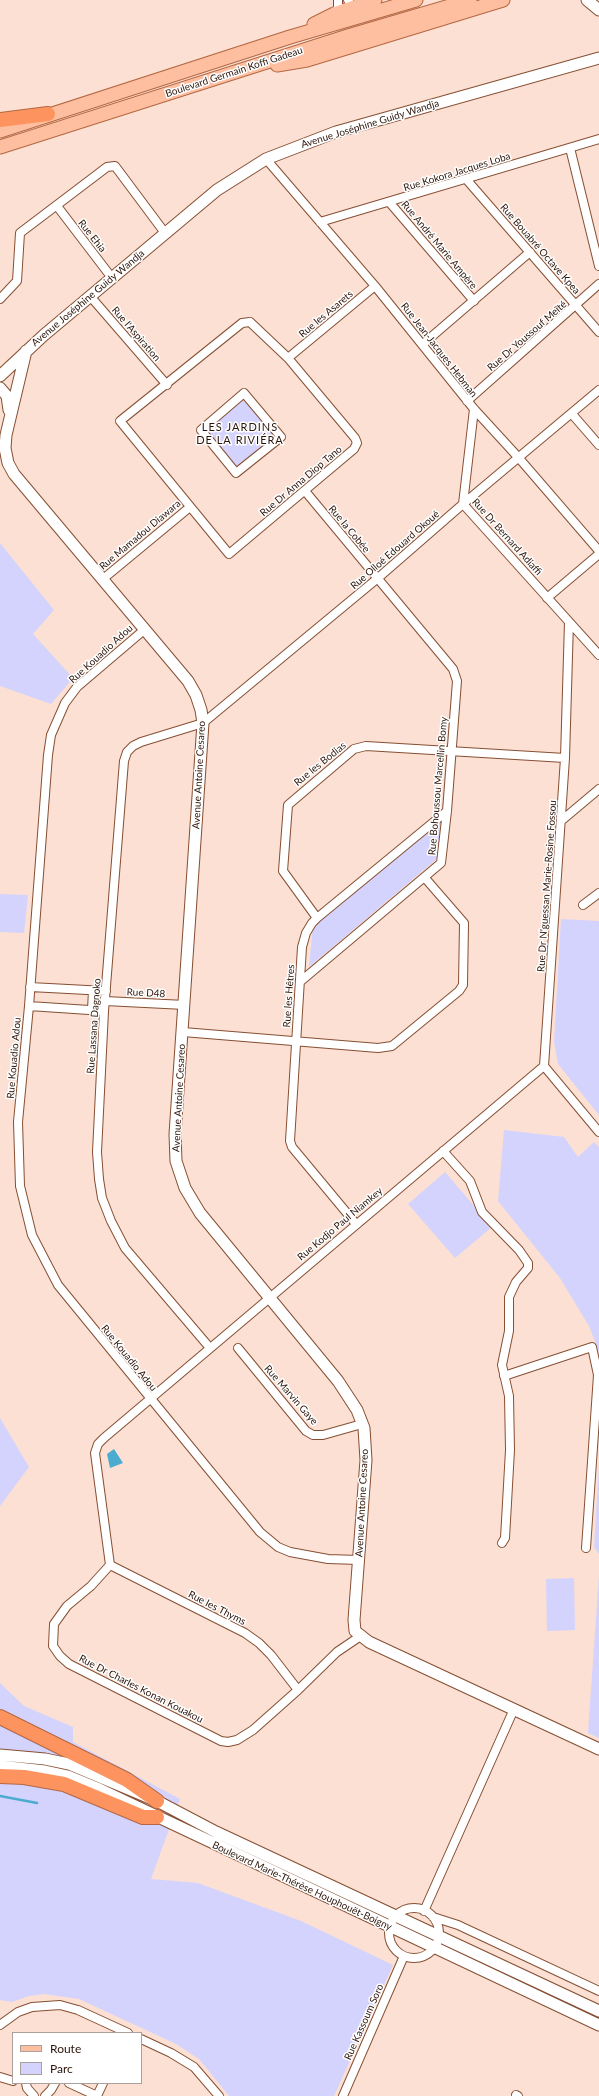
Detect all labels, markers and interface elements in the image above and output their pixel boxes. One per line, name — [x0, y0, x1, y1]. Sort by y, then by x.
street label: Boulevard Germain Koffi Gadeau — [164, 44, 304, 100]
street label: Avenue Joséphine Guidy Wandja — [299, 97, 441, 151]
street label: Rue Kokora Jacques Loba — [402, 150, 512, 194]
street label: Rue André Marie Ampère — [399, 199, 479, 291]
street label: Rue Bouabré Octave Kpea — [498, 201, 582, 297]
street label: Rue Ehia — [76, 217, 108, 255]
street label: Avenue Joséphine Guidy Wandja — [29, 247, 147, 349]
street label: Rue les Asarets — [297, 288, 355, 340]
street label: Rue Dr Youssouf Meïté — [485, 298, 569, 374]
street label: Rue Jean-Jacques Hebman — [398, 300, 480, 400]
street label: Rue l'Aspiration — [109, 304, 163, 364]
district label: LES JARDINS DE LA RIVIÉRA — [196, 420, 284, 446]
street label: Rue Dr Anna Diop Tano — [258, 443, 344, 519]
street label: Rue Dr Bernard Adiaffi — [469, 496, 545, 578]
street label: Rue Mamadou Diawara — [97, 498, 183, 572]
street label: Rue la Cobée — [326, 503, 372, 555]
street label: Rue Olloé Edouard Okoué — [348, 508, 442, 592]
street label: Rue Kouadio Adou — [67, 622, 135, 686]
street label: Rue Bohoussou Marcellin Bomy — [426, 716, 450, 856]
street label: Avenue Antoine Cesareo — [190, 721, 208, 829]
street label: Rue les Bodias — [292, 739, 348, 789]
street label: Rue Dr N'guessan Marie-Rosine Fossou — [535, 800, 559, 972]
street label: Rue les Hêtres — [281, 964, 297, 1028]
street label: Rue Lassana Dagnoko — [85, 978, 103, 1074]
street label: Rue D48 — [126, 986, 166, 1000]
street label: Rue Kouadio Adou — [4, 1017, 24, 1099]
street label: Avenue Antoine Cesareo — [170, 1044, 188, 1152]
street label: Rue Kodjo Paul Niamkey — [295, 1185, 385, 1263]
street label: Rue Kouadio Adou — [99, 1322, 159, 1394]
street label: Rue Marvin Gaye — [262, 1363, 320, 1427]
street label: Avenue Antoine Cesareo — [353, 1449, 371, 1557]
street label: Rue les Thyms — [186, 1588, 248, 1628]
street label: Rue Dr Charles Konan Kouakou — [77, 1652, 205, 1726]
street label: Boulevard Marie-Thérèse Houphouët-Boigny — [210, 1839, 394, 1933]
street label: Rue Kassoum Soro — [342, 1982, 386, 2062]
legend — [12, 2032, 142, 2084]
text: Route — [50, 2041, 81, 2056]
text: Parc — [50, 2061, 73, 2076]

